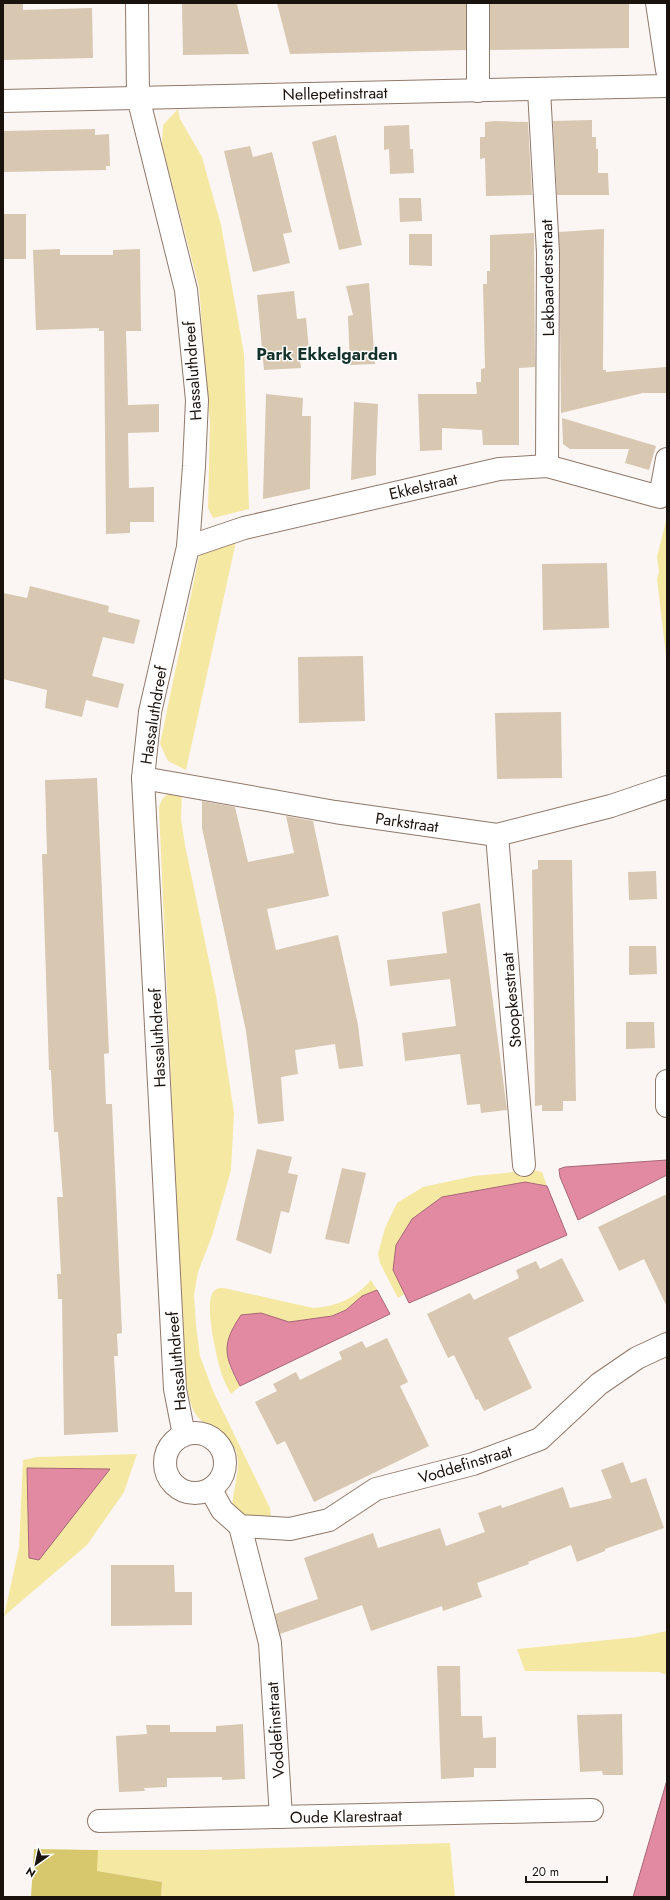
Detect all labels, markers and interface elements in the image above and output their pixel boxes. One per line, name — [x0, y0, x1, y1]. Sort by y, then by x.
street label: Nellepetinstraat — [282, 81, 388, 106]
street label: Lekbaardersstraat — [535, 219, 560, 337]
street label: Hassaluthdreef — [178, 320, 207, 421]
district label: Park Ekkelgarden — [256, 342, 398, 366]
street label: Ekkelstraat — [387, 467, 460, 506]
street label: Hassaluthdreef — [134, 664, 173, 766]
street label: Parkstraat — [374, 807, 440, 838]
street label: Stoopkesstraat — [496, 951, 527, 1049]
street label: Hassaluthdreef — [143, 987, 172, 1088]
street label: Hassaluthdreef — [161, 1310, 192, 1412]
street label: Voddefinstraat — [416, 1439, 515, 1490]
street label: Voddefinstraat — [261, 1681, 290, 1779]
street label: Oude Klarestraat — [290, 1804, 402, 1829]
north arrow — [16, 1844, 56, 1884]
scale bar — [526, 1858, 607, 1884]
text: N — [23, 1863, 39, 1881]
text: 20 m — [532, 1863, 559, 1881]

